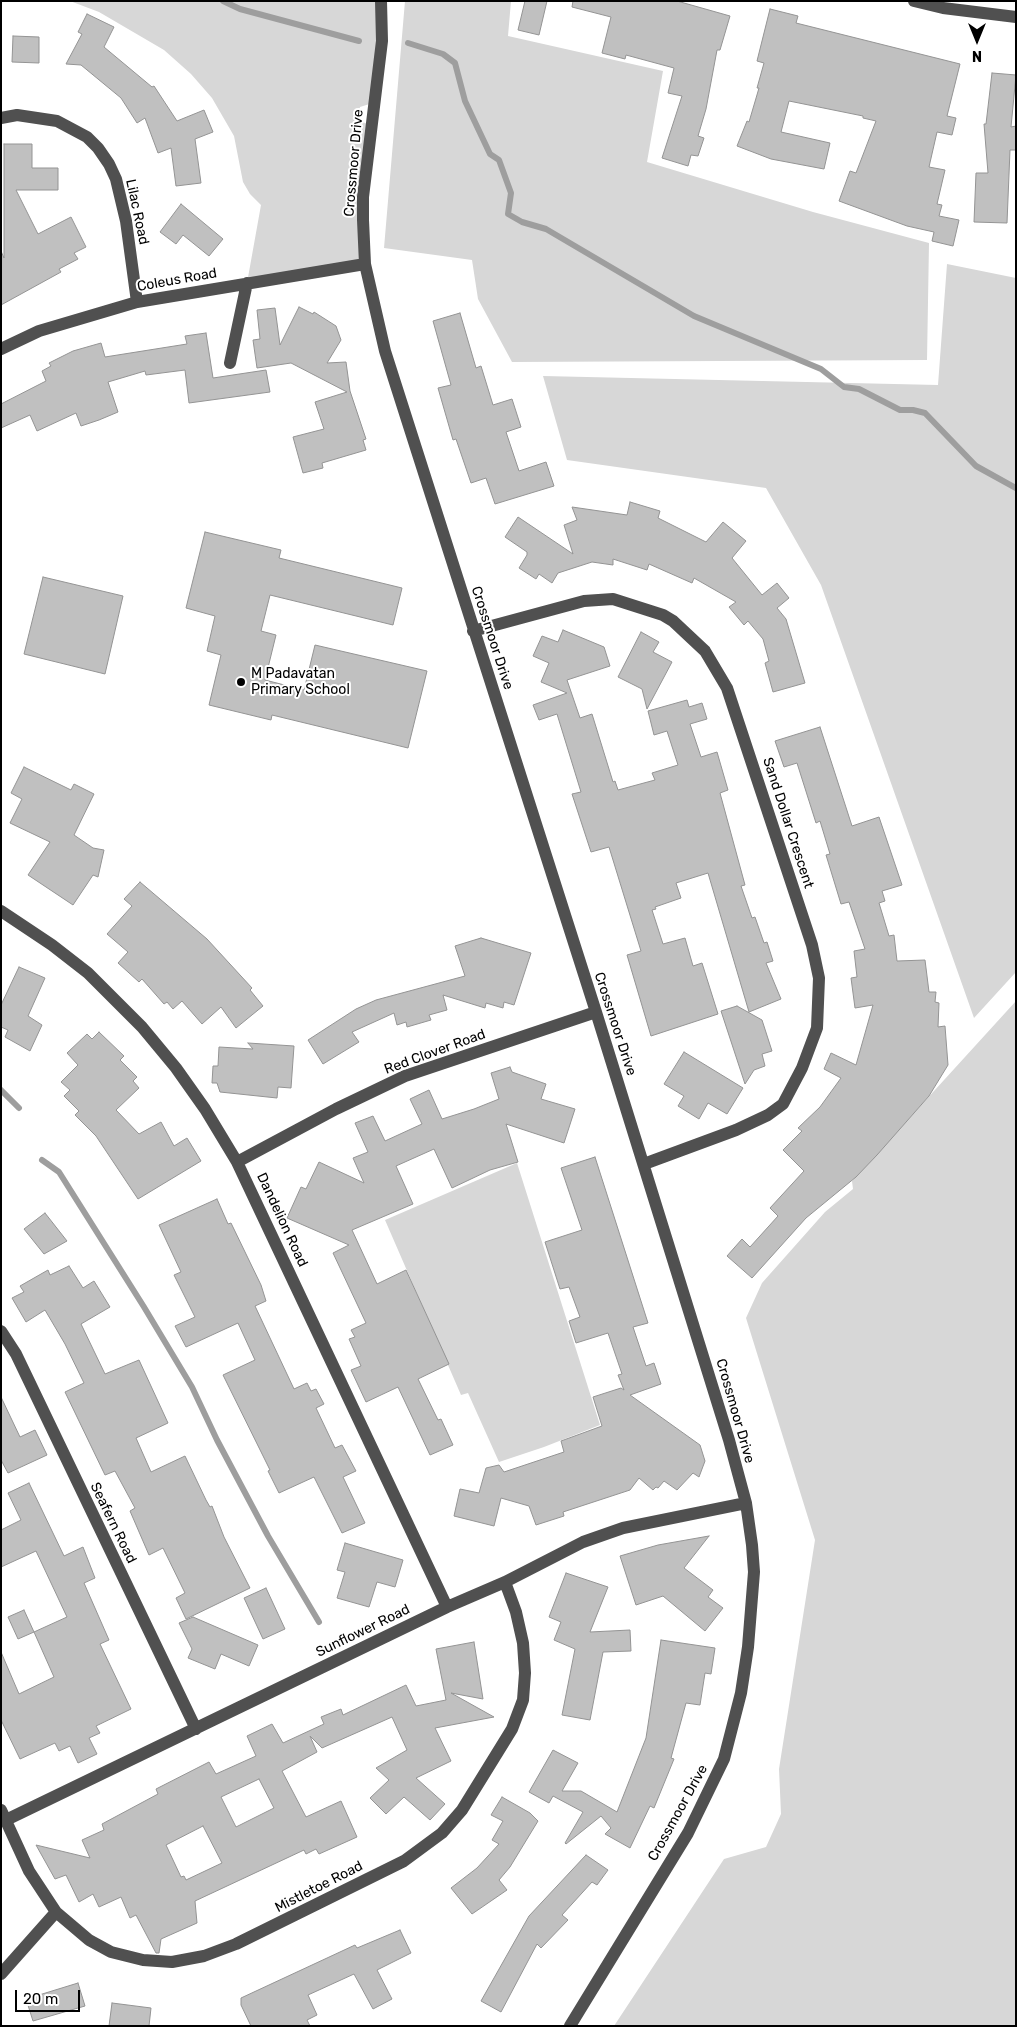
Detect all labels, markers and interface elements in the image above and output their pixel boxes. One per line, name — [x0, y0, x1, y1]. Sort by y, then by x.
north arrow — [952, 15, 1002, 65]
text: N — [972, 47, 982, 64]
street label: Crossmoor Drive — [341, 109, 367, 217]
street label: Lilac Road — [122, 178, 152, 246]
street label: Coleus Road — [136, 265, 218, 295]
street label: Crossmoor Drive — [467, 584, 517, 692]
place label: M Padavatan Primary School — [251, 666, 350, 699]
marker: M Padavatan Primary School — [235, 676, 247, 688]
street label: Sand Dollar Crescent — [759, 755, 817, 891]
street label: Crossmoor Drive — [590, 970, 640, 1078]
street label: Red Clover Road — [382, 1026, 488, 1078]
street label: Dandelion Road — [253, 1170, 311, 1270]
street label: Crossmoor Drive — [712, 1357, 758, 1465]
street label: Seafern Road — [86, 1480, 140, 1566]
street label: Sunflower Road — [313, 1601, 413, 1661]
street label: Crossmoor Drive — [645, 1762, 711, 1864]
street label: Mistletoe Road — [272, 1858, 366, 1916]
scale bar — [18, 1980, 82, 2012]
text: 20 m — [23, 1990, 58, 2008]

